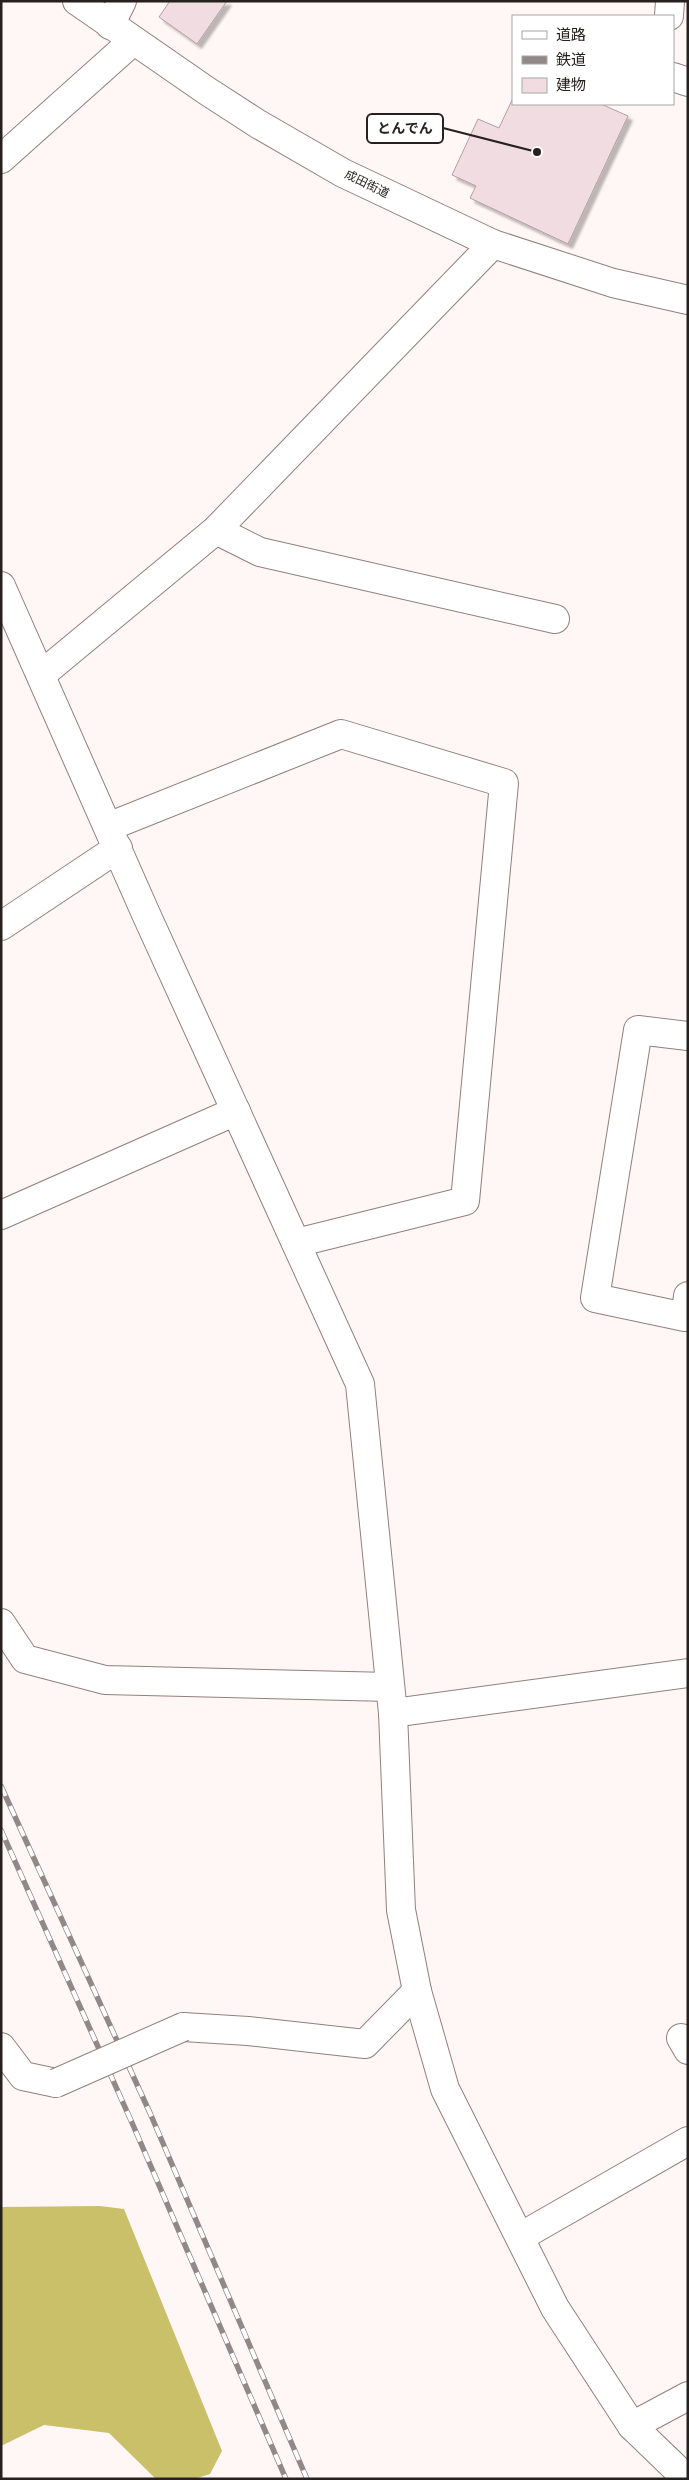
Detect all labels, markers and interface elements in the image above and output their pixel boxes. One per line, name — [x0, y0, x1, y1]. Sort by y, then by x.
legend — [512, 15, 674, 105]
text: 道路 — [556, 26, 586, 44]
text: 鉄道 — [556, 51, 586, 69]
text: 建物 — [556, 76, 586, 94]
callout: とんでん — [367, 114, 443, 143]
text: とんでん — [377, 120, 433, 137]
street label: 成田街道 — [342, 167, 392, 201]

